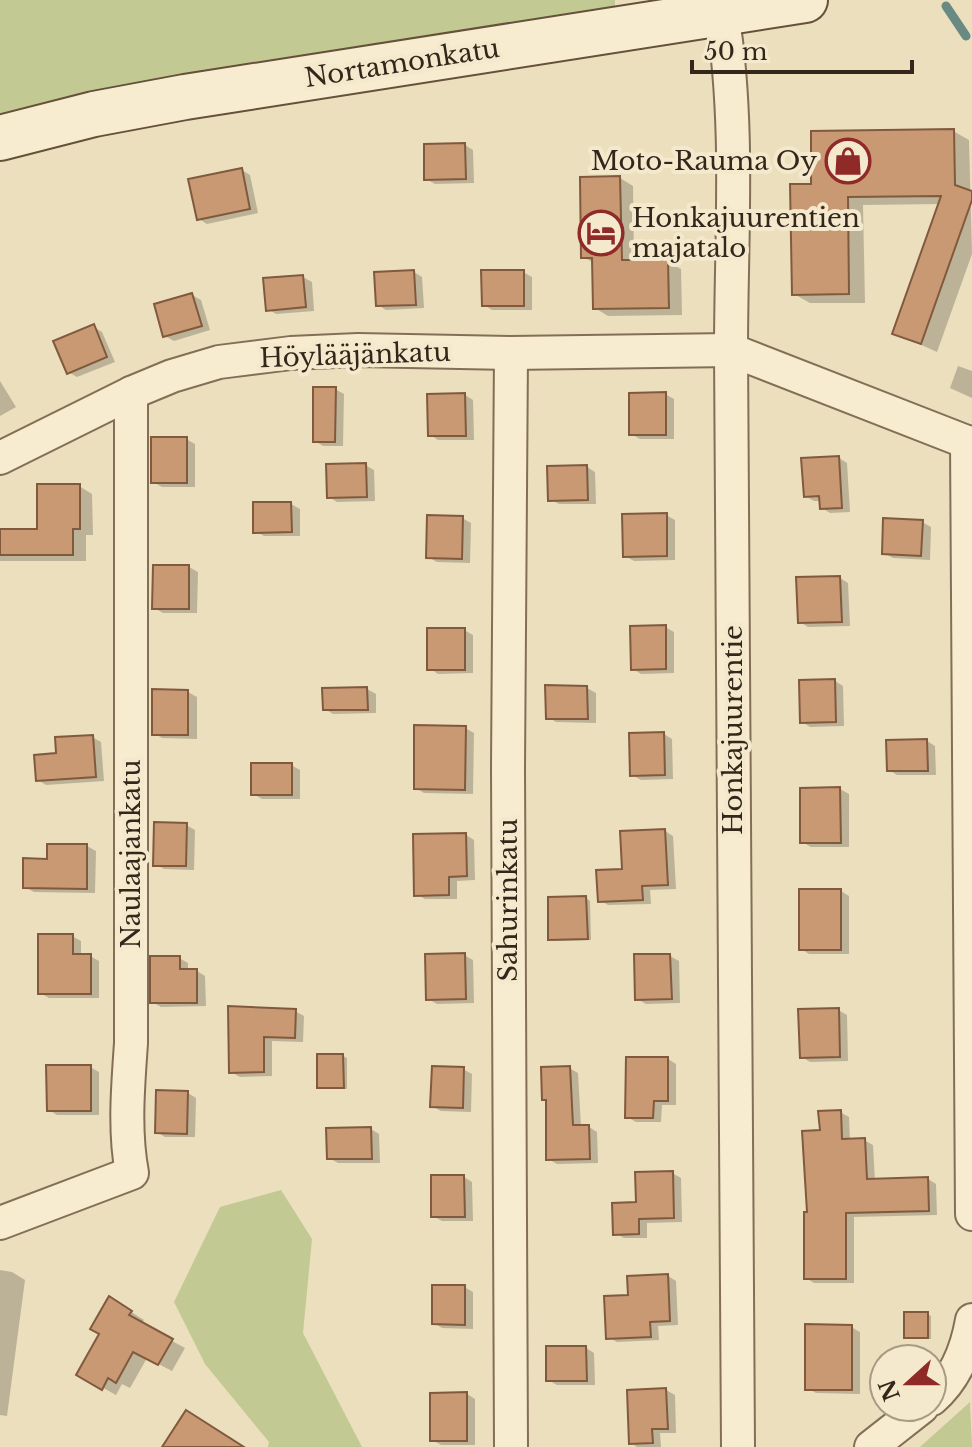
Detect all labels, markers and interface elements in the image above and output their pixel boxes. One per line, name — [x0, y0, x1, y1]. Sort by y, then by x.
scale bar — [692, 24, 912, 74]
street label: Nortamonkatu — [302, 32, 502, 94]
text: 50 m — [704, 37, 768, 66]
shop icon: Moto-Rauma Oy — [824, 137, 872, 185]
place label: Moto-Rauma Oy — [591, 145, 817, 177]
place label: Honkajuurentien majatalo — [632, 202, 860, 264]
hotel icon: Honkajuurentien majatalo — [577, 209, 625, 257]
street label: Höylääjänkatu — [259, 336, 451, 374]
street label: Honkajuurentie — [717, 625, 749, 835]
street label: Naulaajankatu — [115, 759, 147, 949]
street label: Sahurinkatu — [492, 818, 524, 982]
north arrow — [868, 1343, 948, 1423]
text: N — [873, 1375, 906, 1404]

